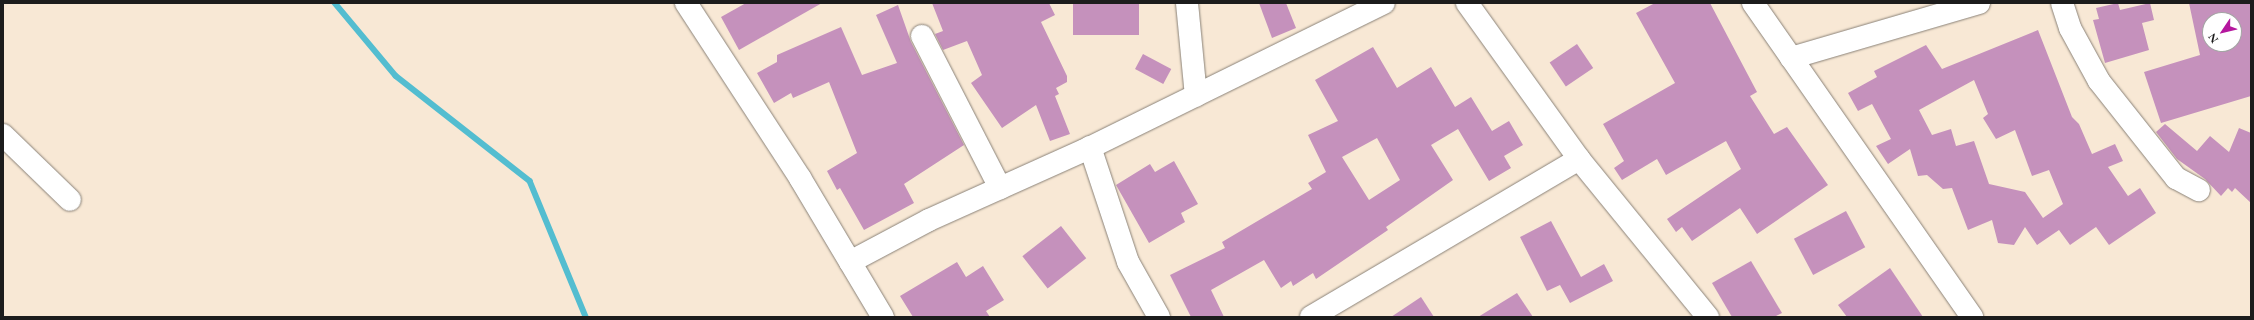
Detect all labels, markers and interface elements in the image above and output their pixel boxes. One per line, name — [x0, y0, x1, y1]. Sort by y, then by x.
north arrow — [2202, 12, 2242, 52]
text: N — [2205, 31, 2221, 46]

